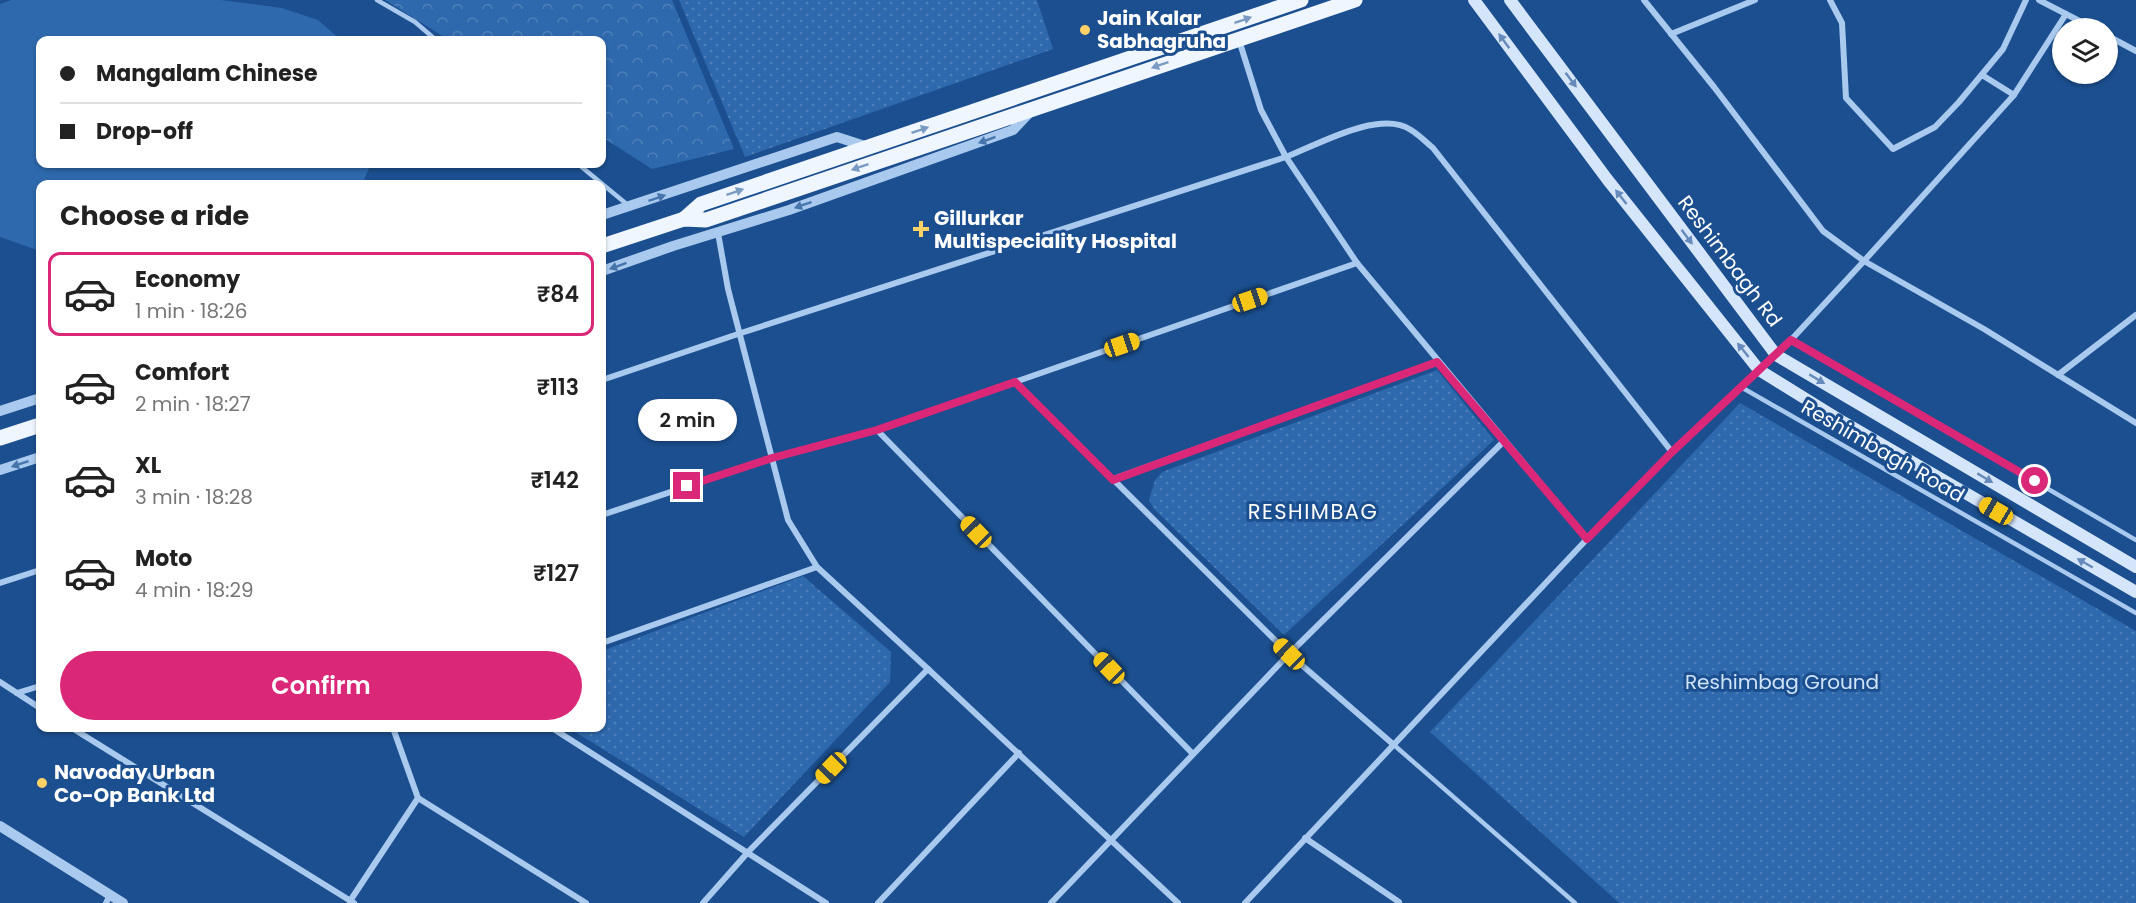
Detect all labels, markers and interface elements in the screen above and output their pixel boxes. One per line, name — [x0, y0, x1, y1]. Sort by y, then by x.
place label: Jain Kalar Sabhagruha — [1097, 4, 1226, 55]
one-way arrow — [1235, 14, 1253, 24]
map controls — [2052, 18, 2118, 84]
button: layers — [2052, 18, 2118, 84]
marker: Jain Kalar Sabhagruha — [1078, 23, 1092, 37]
one-way arrow — [1498, 34, 1510, 50]
text: Mangalam Chinese — [96, 58, 318, 89]
one-way arrow — [1151, 61, 1169, 71]
one-way arrow — [1564, 73, 1576, 88]
text: Drop-off — [96, 116, 193, 147]
one-way arrow — [911, 124, 929, 134]
one-way arrow — [978, 135, 996, 145]
one-way arrow — [850, 163, 868, 173]
one-way arrow — [726, 187, 744, 197]
one-way arrow — [1616, 190, 1628, 205]
street label: Reshimbagh Rd — [1671, 190, 1789, 332]
one-way arrow — [648, 192, 666, 202]
text: Choose a ride — [60, 197, 249, 234]
one-way arrow — [794, 200, 812, 210]
place label: Gillurkar Multispeciality Hospital — [934, 204, 1177, 255]
marker: Gillurkar Multispeciality Hospital — [912, 220, 930, 238]
one-way arrow — [1681, 229, 1693, 244]
one-way arrow — [609, 261, 627, 271]
text: Economy — [135, 264, 240, 295]
icon: car — [63, 267, 117, 321]
text: ₹84 — [537, 279, 579, 310]
car — [1230, 286, 1270, 314]
text: 1 min · 18:26 — [135, 297, 247, 325]
car — [1102, 331, 1142, 359]
one-way arrow — [1737, 342, 1750, 357]
text: Comfort — [135, 357, 229, 388]
icon: car — [63, 360, 117, 414]
text: ₹113 — [536, 372, 579, 403]
one-way arrow — [1809, 374, 1826, 384]
text: 2 min · 18:27 — [135, 390, 251, 418]
street label: Reshimbagh Road — [1796, 393, 1970, 509]
callout: 2 min — [638, 399, 736, 441]
text: 2 min — [660, 406, 715, 434]
text: XL — [135, 450, 161, 481]
icon: car — [63, 453, 117, 507]
one-way arrow — [11, 459, 29, 469]
text: ₹142 — [530, 465, 579, 496]
route start — [2021, 467, 2048, 494]
route end — [673, 472, 700, 499]
one-way arrow — [1977, 473, 1994, 483]
text: 3 min · 18:28 — [135, 483, 253, 511]
car — [1976, 494, 2016, 528]
district label: RESHIMBAG — [1248, 497, 1378, 526]
car — [957, 513, 995, 551]
text: Moto — [135, 543, 192, 574]
icon: car — [63, 546, 117, 600]
text: ₹127 — [533, 558, 579, 589]
one-way arrow — [2076, 558, 2093, 568]
text: 4 min · 18:29 — [135, 576, 254, 604]
car — [1270, 635, 1308, 673]
car — [1090, 649, 1128, 687]
button: Confirm — [60, 651, 582, 720]
park label: Reshimbag Ground — [1685, 668, 1879, 696]
car — [812, 749, 850, 787]
place label: Navoday Urban Co-Op Bank Ltd — [54, 758, 215, 809]
marker: Navoday Urban Co-Op Bank Ltd — [35, 776, 49, 790]

